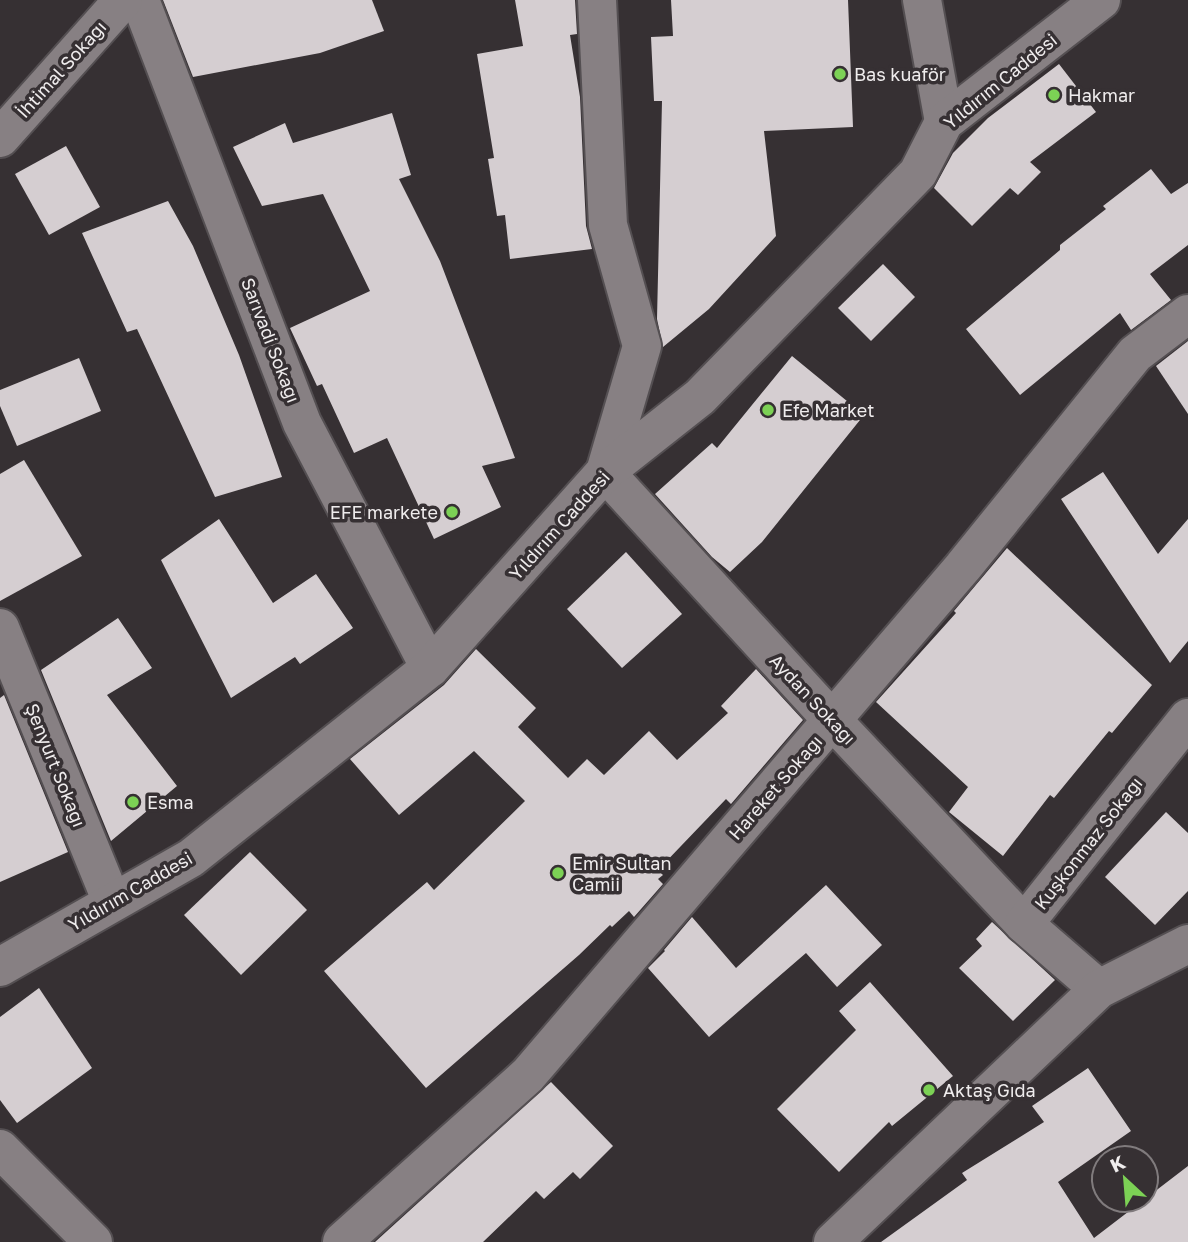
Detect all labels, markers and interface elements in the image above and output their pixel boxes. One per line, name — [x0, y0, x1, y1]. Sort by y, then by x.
street label: İhtimal Sokağı — [12, 16, 110, 122]
street label: Yıldırım Caddesi — [939, 29, 1061, 133]
place label: Bas kuaför — [854, 63, 946, 85]
marker: Bas kuaför — [832, 66, 848, 82]
place label: Hakmar — [1068, 84, 1135, 106]
marker: Hakmar — [1046, 87, 1062, 103]
street label: Sarıvadi Sokağı — [237, 274, 305, 406]
place label: Efe Market — [782, 399, 874, 421]
marker: Efe Market — [760, 402, 776, 418]
street label: Yıldırım Caddesi — [504, 466, 614, 584]
place label: EFE markete — [330, 501, 438, 523]
marker: EFE markete — [444, 504, 460, 520]
street label: Aydan Sokağı — [765, 649, 861, 749]
street label: Şenyurt Sokağı — [21, 700, 91, 830]
street label: Hareket Sokağı — [724, 730, 826, 844]
street label: Kuşkonmaz Sokağı — [1029, 772, 1147, 914]
place label: Esma — [147, 791, 194, 813]
marker: Esma — [125, 794, 141, 810]
street label: Yıldırım Caddesi — [64, 847, 196, 935]
place label: Emir Sultan Camii — [572, 852, 672, 895]
marker: Emir Sultan Camii — [550, 865, 566, 881]
place label: Aktaş Gıda — [943, 1079, 1036, 1101]
marker: Aktaş Gıda — [921, 1082, 937, 1098]
north arrow — [1090, 1144, 1160, 1214]
text: K — [1106, 1150, 1129, 1177]

